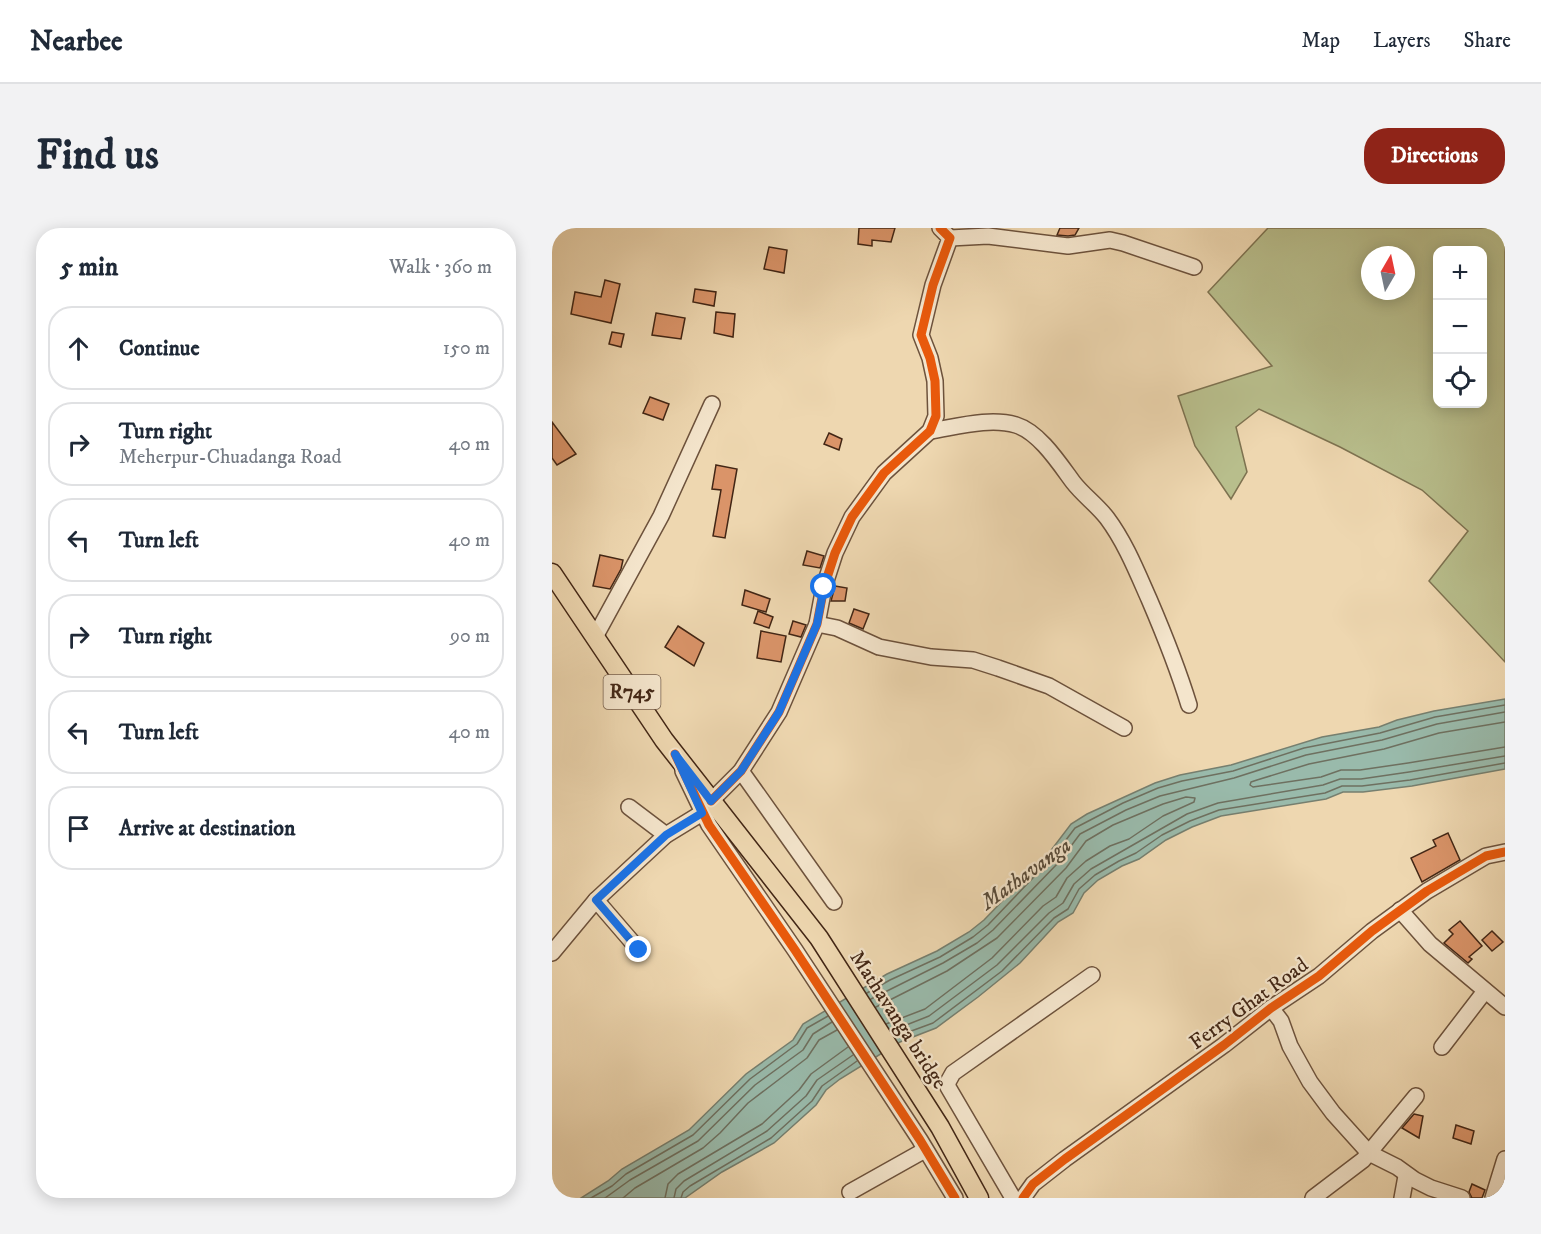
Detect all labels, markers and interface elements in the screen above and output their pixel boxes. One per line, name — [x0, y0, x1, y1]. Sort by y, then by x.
text: Nearbee — [30, 24, 123, 59]
text: Map — [1301, 28, 1340, 54]
text: Layers — [1373, 28, 1431, 54]
text: Share — [1464, 28, 1511, 54]
button: Directions — [1364, 128, 1505, 184]
text: Find us — [36, 130, 159, 182]
north arrow — [1361, 246, 1415, 300]
map controls — [1433, 246, 1487, 408]
button: + — [1433, 246, 1487, 300]
text: 5 min — [60, 251, 118, 284]
text: Walk · 360 m — [389, 255, 492, 280]
button: − — [1433, 300, 1487, 354]
icon: ahead — [62, 332, 95, 365]
text: Continue — [119, 335, 200, 362]
text: 150 m — [443, 336, 490, 361]
button: locate — [1433, 354, 1487, 408]
text: Turn right — [119, 418, 212, 445]
icon: right — [62, 428, 95, 461]
text: 40 m — [448, 432, 490, 457]
text: Meherpur-Chuadanga Road — [119, 445, 341, 470]
icon: left — [62, 524, 95, 557]
text: Turn left — [119, 527, 199, 554]
text: 40 m — [448, 528, 490, 553]
route start — [810, 573, 836, 599]
icon: right — [62, 620, 95, 653]
text: Turn right — [119, 623, 212, 650]
text: 90 m — [450, 624, 490, 649]
road number: R745 — [604, 675, 661, 709]
icon: left — [62, 716, 95, 749]
text: Turn left — [119, 719, 199, 746]
text: 40 m — [448, 720, 490, 745]
icon: arrive — [62, 812, 95, 845]
text: Arrive at destination — [119, 815, 296, 842]
water label: Mathavanga — [974, 832, 1077, 917]
route end — [625, 936, 651, 962]
street label: Mathavanga bridge — [844, 946, 953, 1094]
street label: Ferry Ghat Road — [1185, 952, 1314, 1056]

